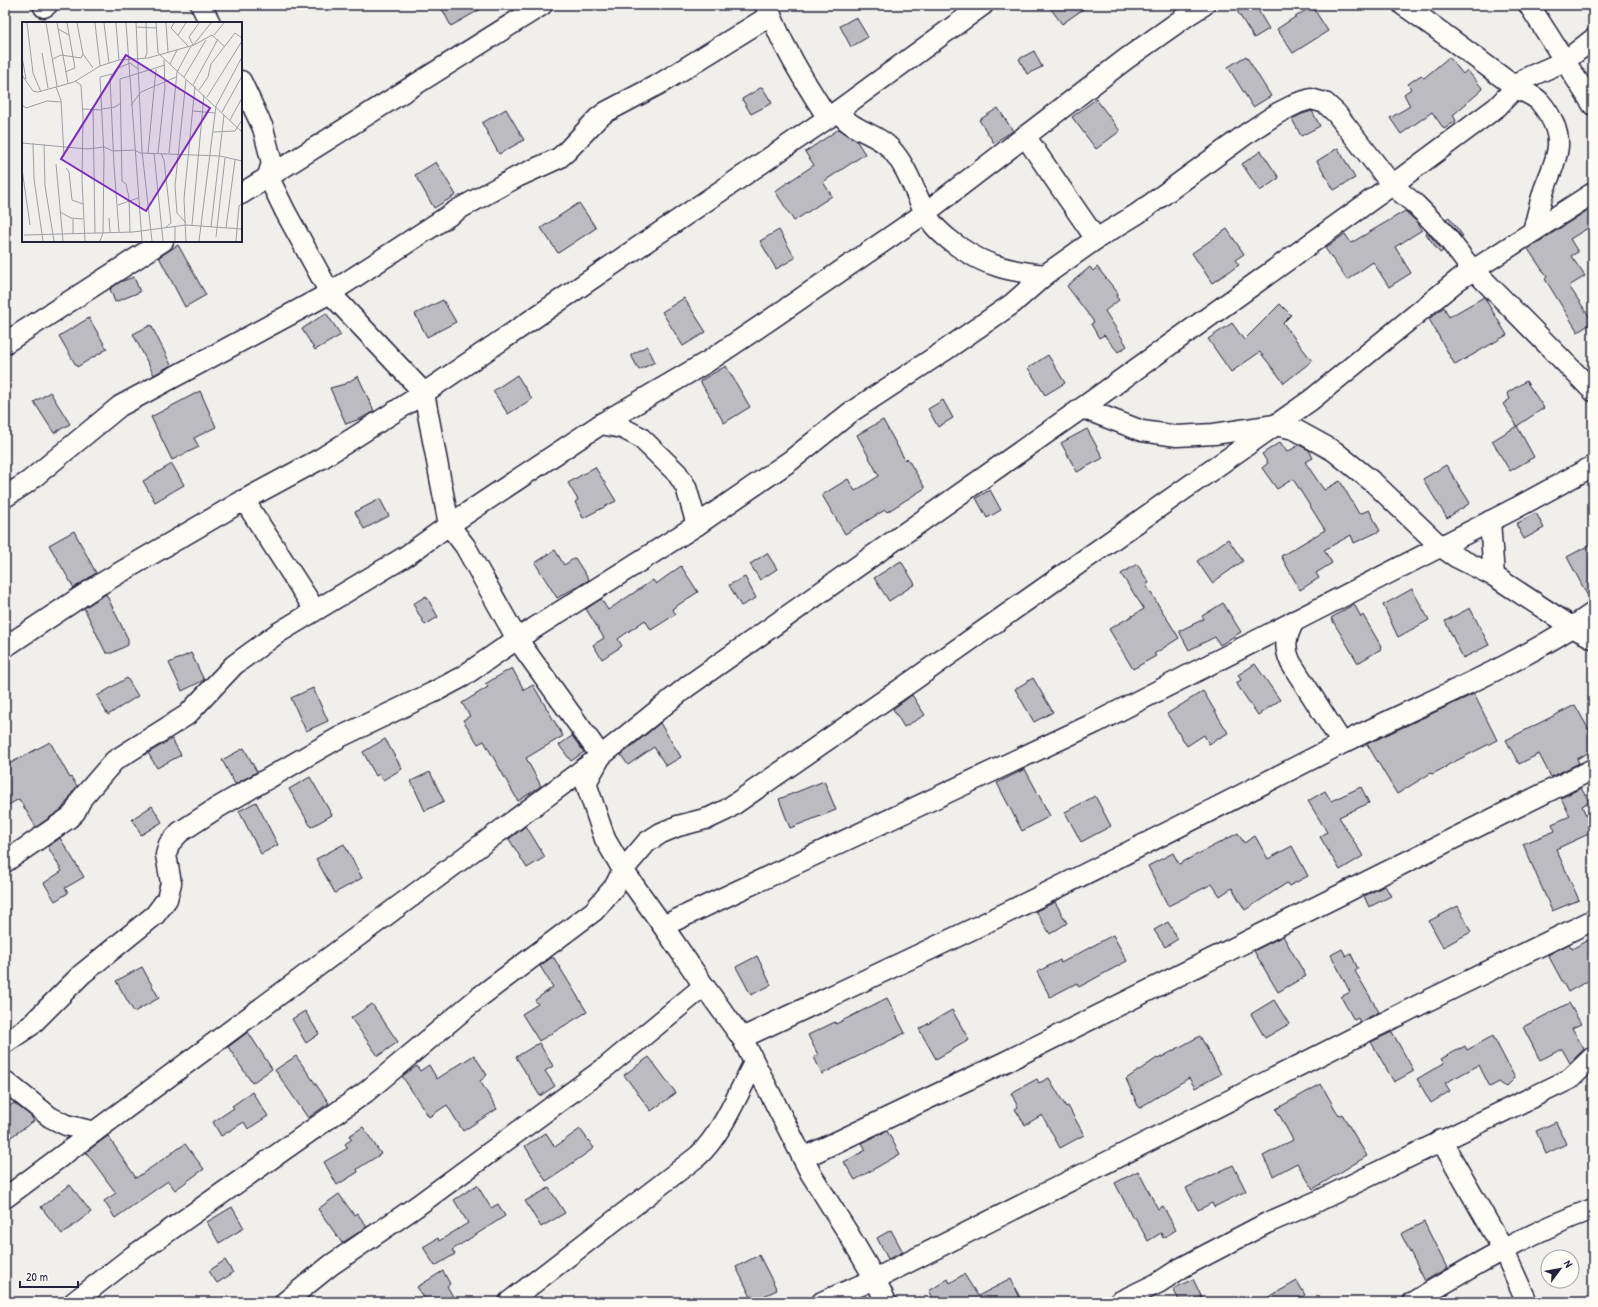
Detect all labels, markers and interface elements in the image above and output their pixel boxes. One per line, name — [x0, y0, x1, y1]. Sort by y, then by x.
inset map — [22, 22, 242, 242]
north arrow — [1540, 1249, 1580, 1289]
text: N — [1561, 1258, 1576, 1270]
scale bar — [20, 1263, 78, 1289]
text: 20 m — [26, 1268, 48, 1285]

